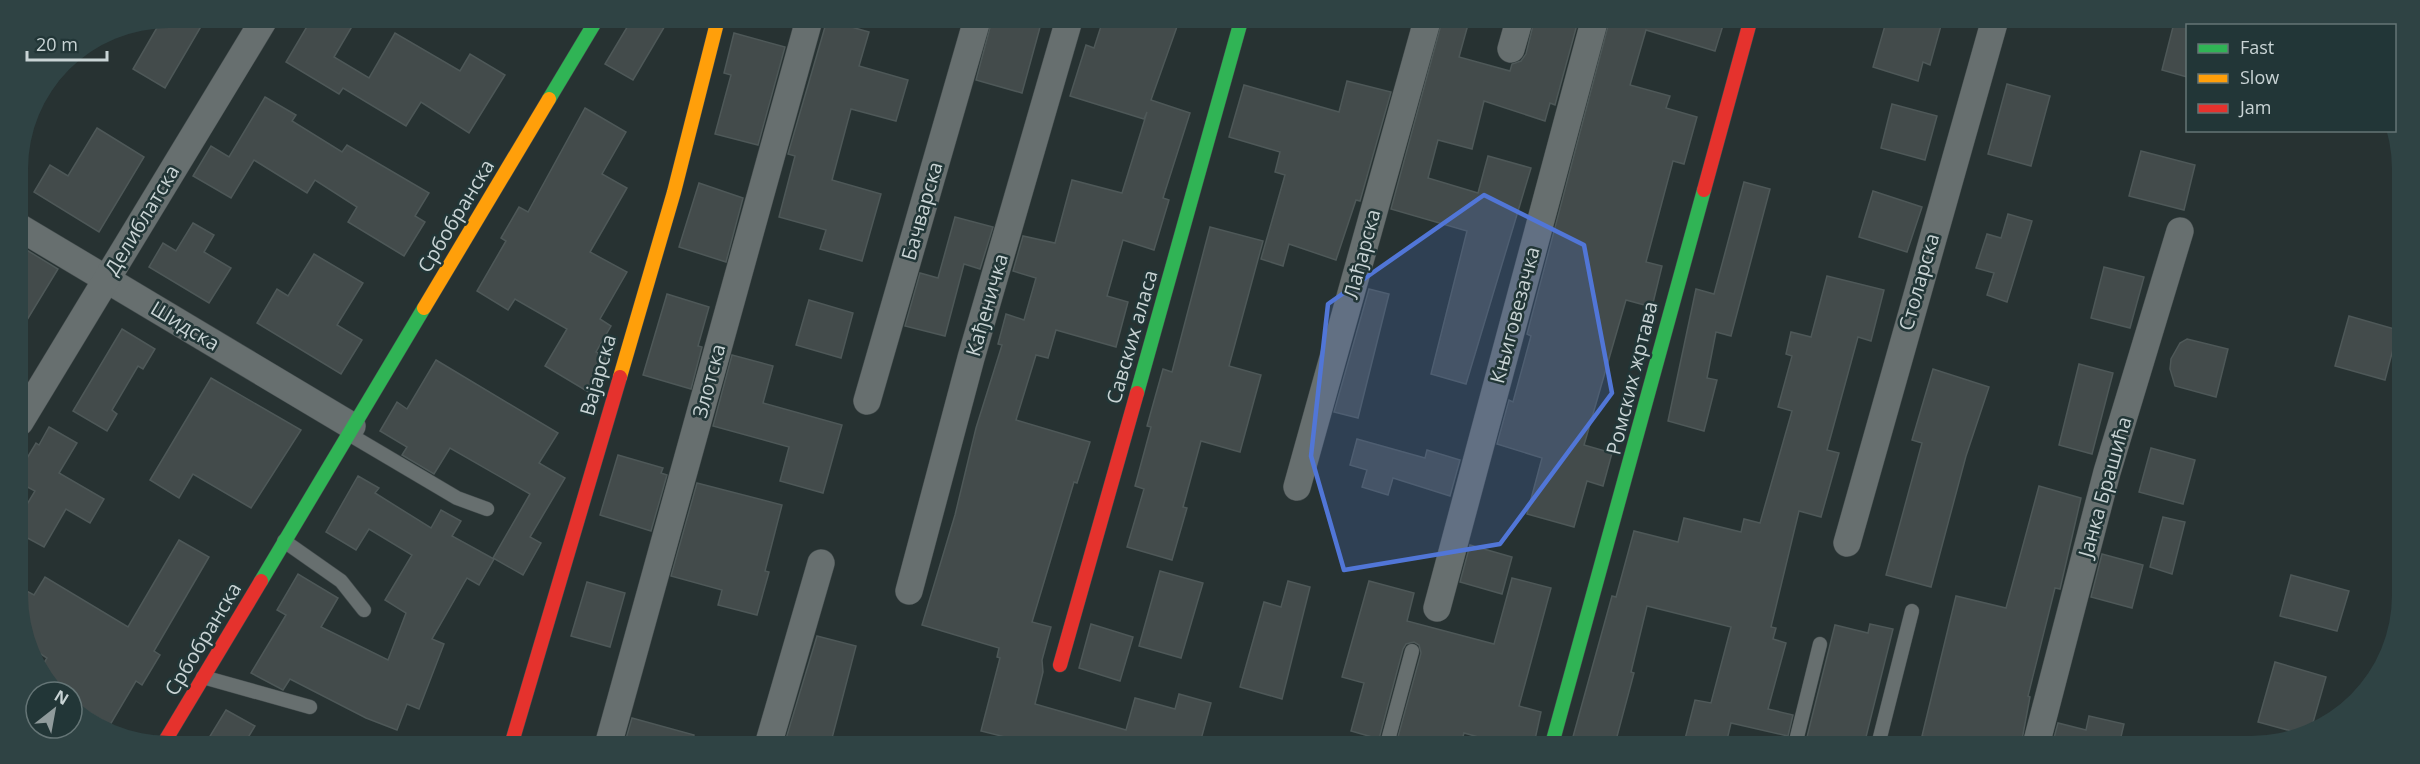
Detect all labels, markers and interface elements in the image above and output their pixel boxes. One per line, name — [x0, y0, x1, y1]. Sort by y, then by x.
scale bar — [27, 24, 106, 62]
legend — [2186, 24, 2396, 132]
text: 20 m — [36, 32, 78, 56]
text: Fast — [2240, 35, 2274, 59]
text: Slow — [2240, 65, 2279, 89]
text: Jam — [2238, 95, 2272, 119]
street label: Србобранска — [411, 154, 500, 277]
street label: Бачварска — [895, 158, 948, 263]
street label: Делиблатска — [98, 160, 185, 280]
street label: Лађарска — [1337, 206, 1386, 302]
street label: Столарска — [1892, 230, 1945, 334]
street label: Књиговезачка — [1483, 244, 1546, 386]
street label: Кађеничка — [959, 250, 1014, 359]
street label: Савских аласа — [1100, 267, 1163, 407]
street label: Шидска — [146, 294, 225, 357]
street label: Ромских жртава — [1599, 298, 1664, 457]
street label: Вајарска — [573, 331, 622, 419]
street label: Злотска — [686, 341, 731, 421]
street label: Јанка Брашића — [2071, 413, 2138, 562]
street label: Србобранска — [158, 577, 247, 700]
north arrow — [24, 680, 84, 740]
text: N — [50, 684, 73, 710]

